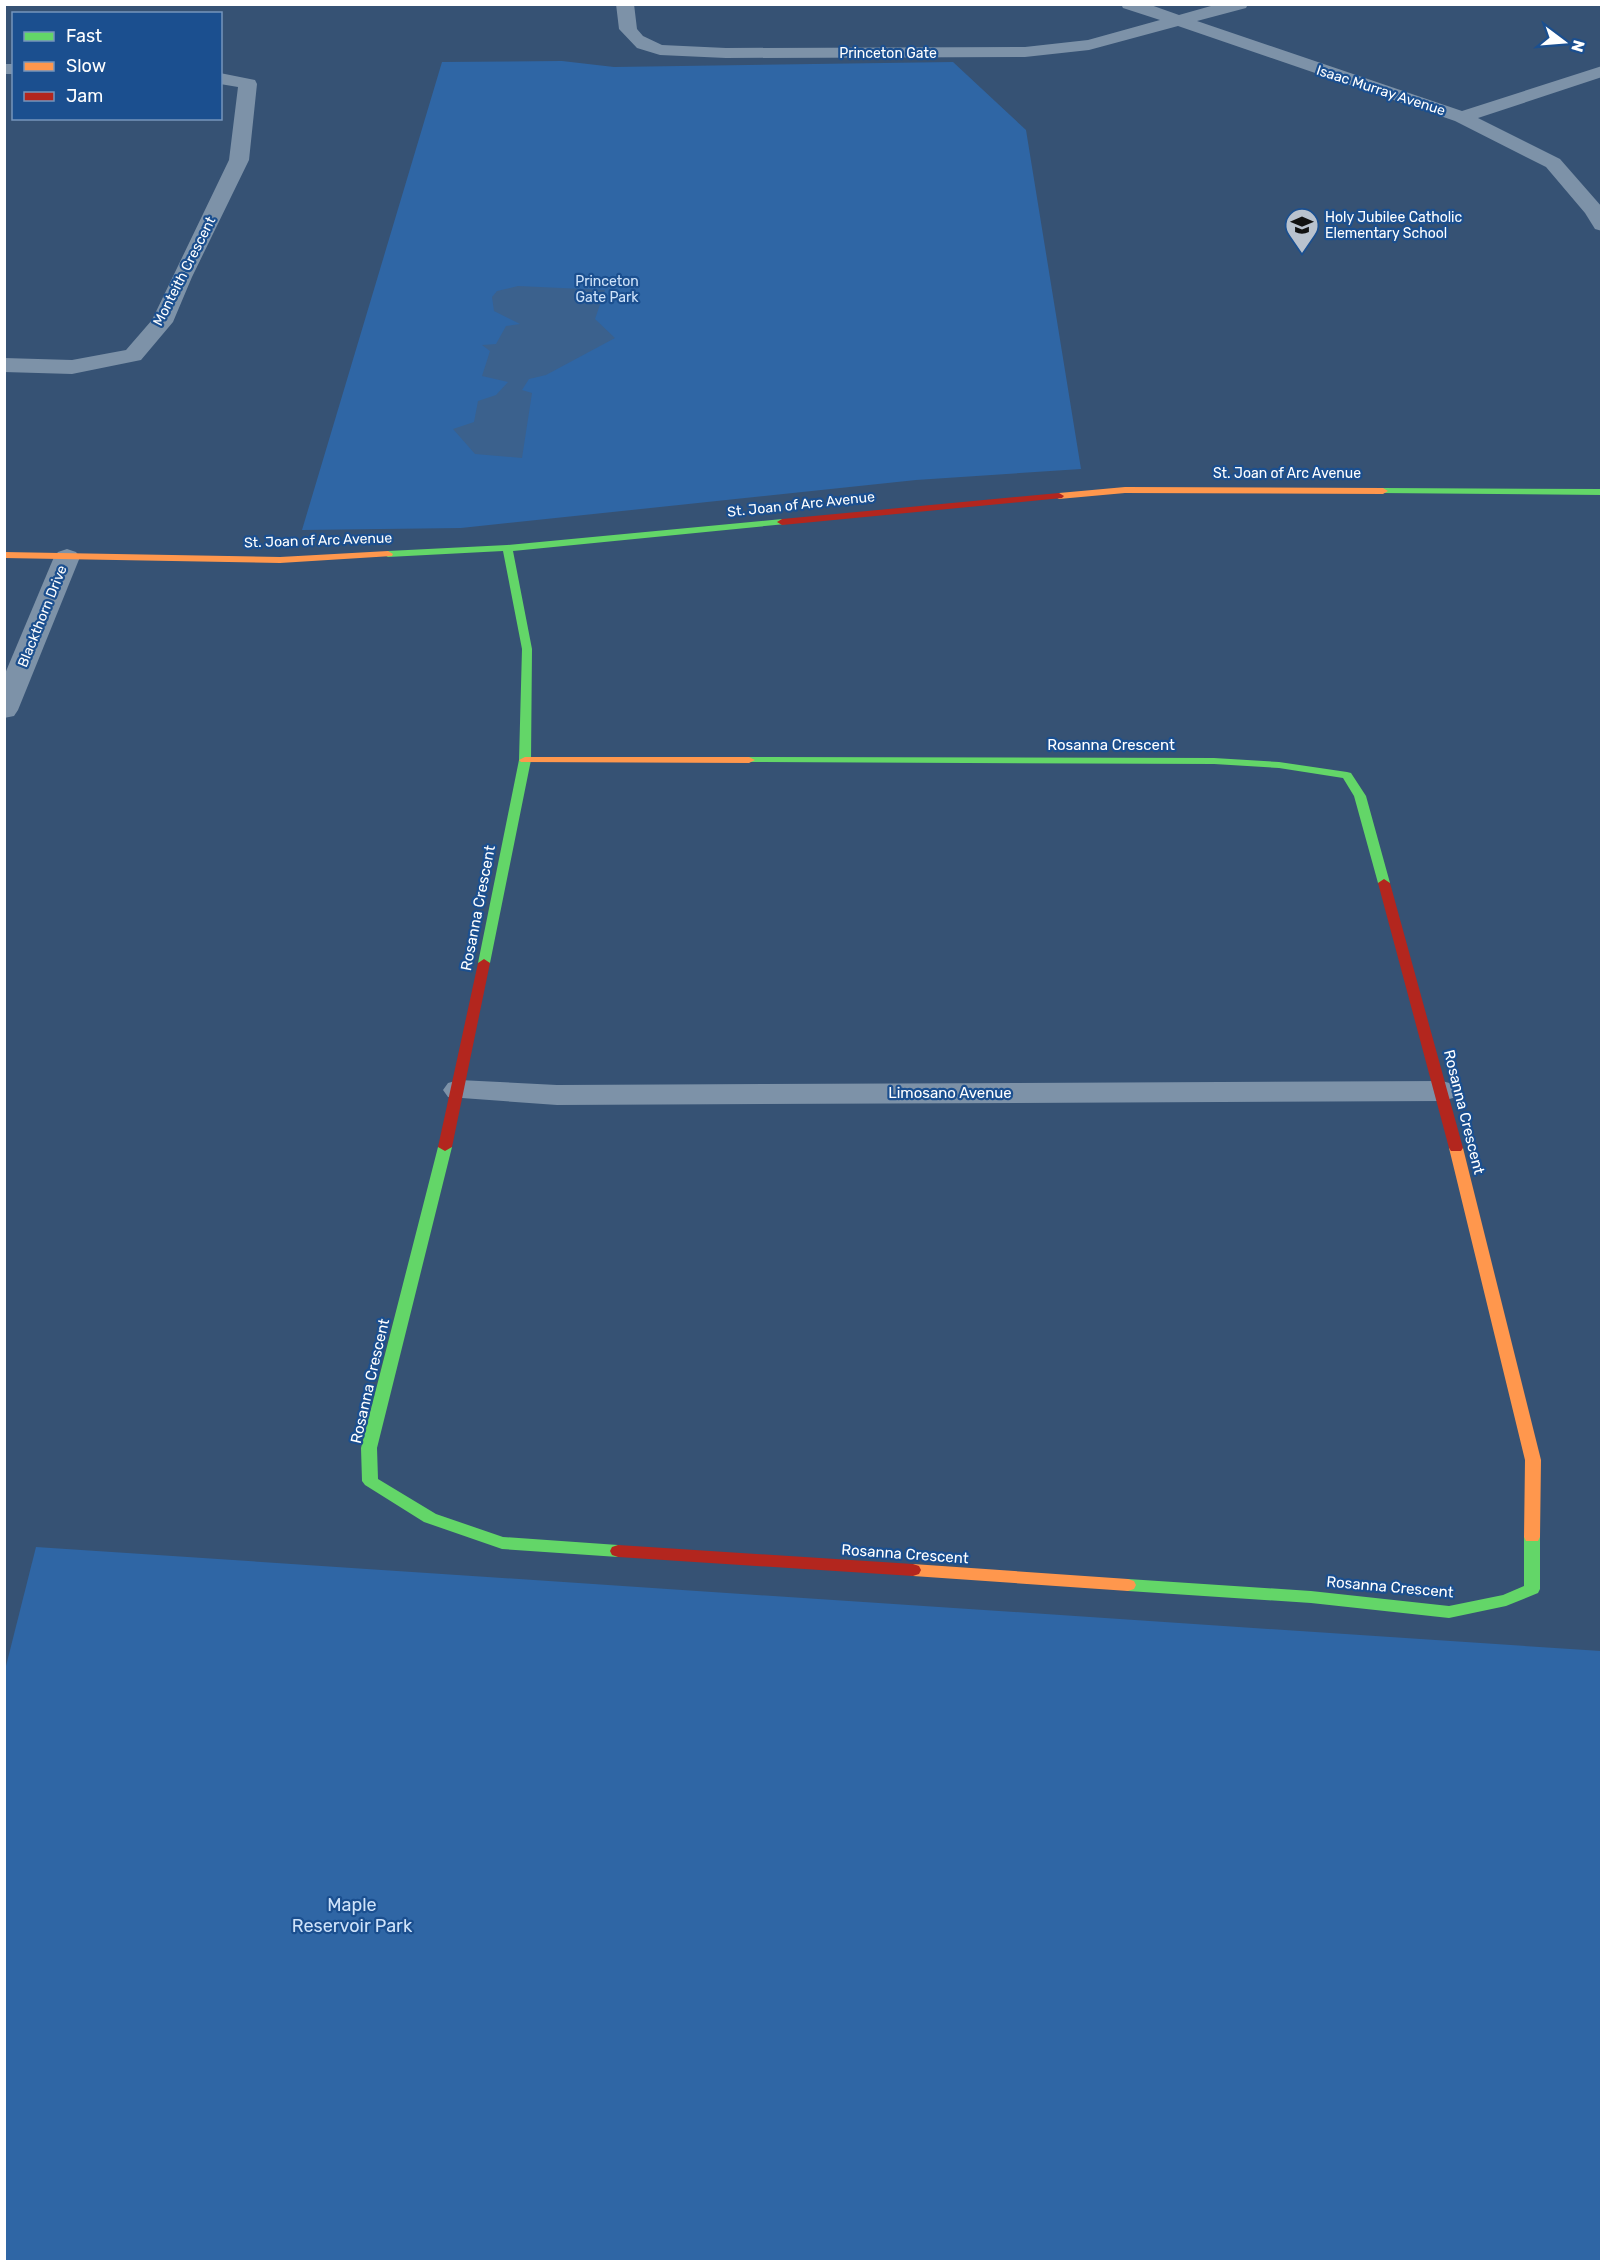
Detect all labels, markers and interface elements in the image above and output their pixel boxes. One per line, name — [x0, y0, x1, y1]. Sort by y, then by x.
legend — [12, 12, 222, 120]
north arrow — [1534, 12, 1594, 72]
text: Fast — [66, 25, 102, 47]
text: N — [1567, 38, 1589, 54]
street label: Princeton Gate — [839, 45, 937, 62]
text: Slow — [66, 55, 106, 77]
street label: Isaac Murray Avenue — [1314, 62, 1448, 119]
text: Jam — [66, 85, 103, 107]
school or university icon: Holy Jubilee Catholic Elementary School — [1284, 207, 1320, 254]
place label: Holy Jubilee Catholic Elementary School — [1325, 209, 1463, 242]
street label: Monteith Crescent — [150, 213, 220, 329]
park label: Princeton Gate Park — [575, 273, 639, 306]
street label: St. Joan of Arc Avenue — [1213, 465, 1361, 482]
street label: St. Joan of Arc Avenue — [726, 488, 876, 521]
street label: St. Joan of Arc Avenue — [244, 529, 393, 552]
street label: Blackthorn Drive — [14, 563, 71, 670]
street label: Rosanna Crescent — [1047, 736, 1175, 754]
street label: Rosanna Crescent — [457, 844, 499, 972]
street label: Rosanna Crescent — [1440, 1048, 1488, 1176]
street label: Limosano Avenue — [888, 1084, 1012, 1102]
street label: Rosanna Crescent — [347, 1317, 393, 1445]
street label: Rosanna Crescent — [841, 1541, 969, 1567]
street label: Rosanna Crescent — [1326, 1572, 1454, 1602]
park label: Maple Reservoir Park — [292, 1894, 413, 1937]

